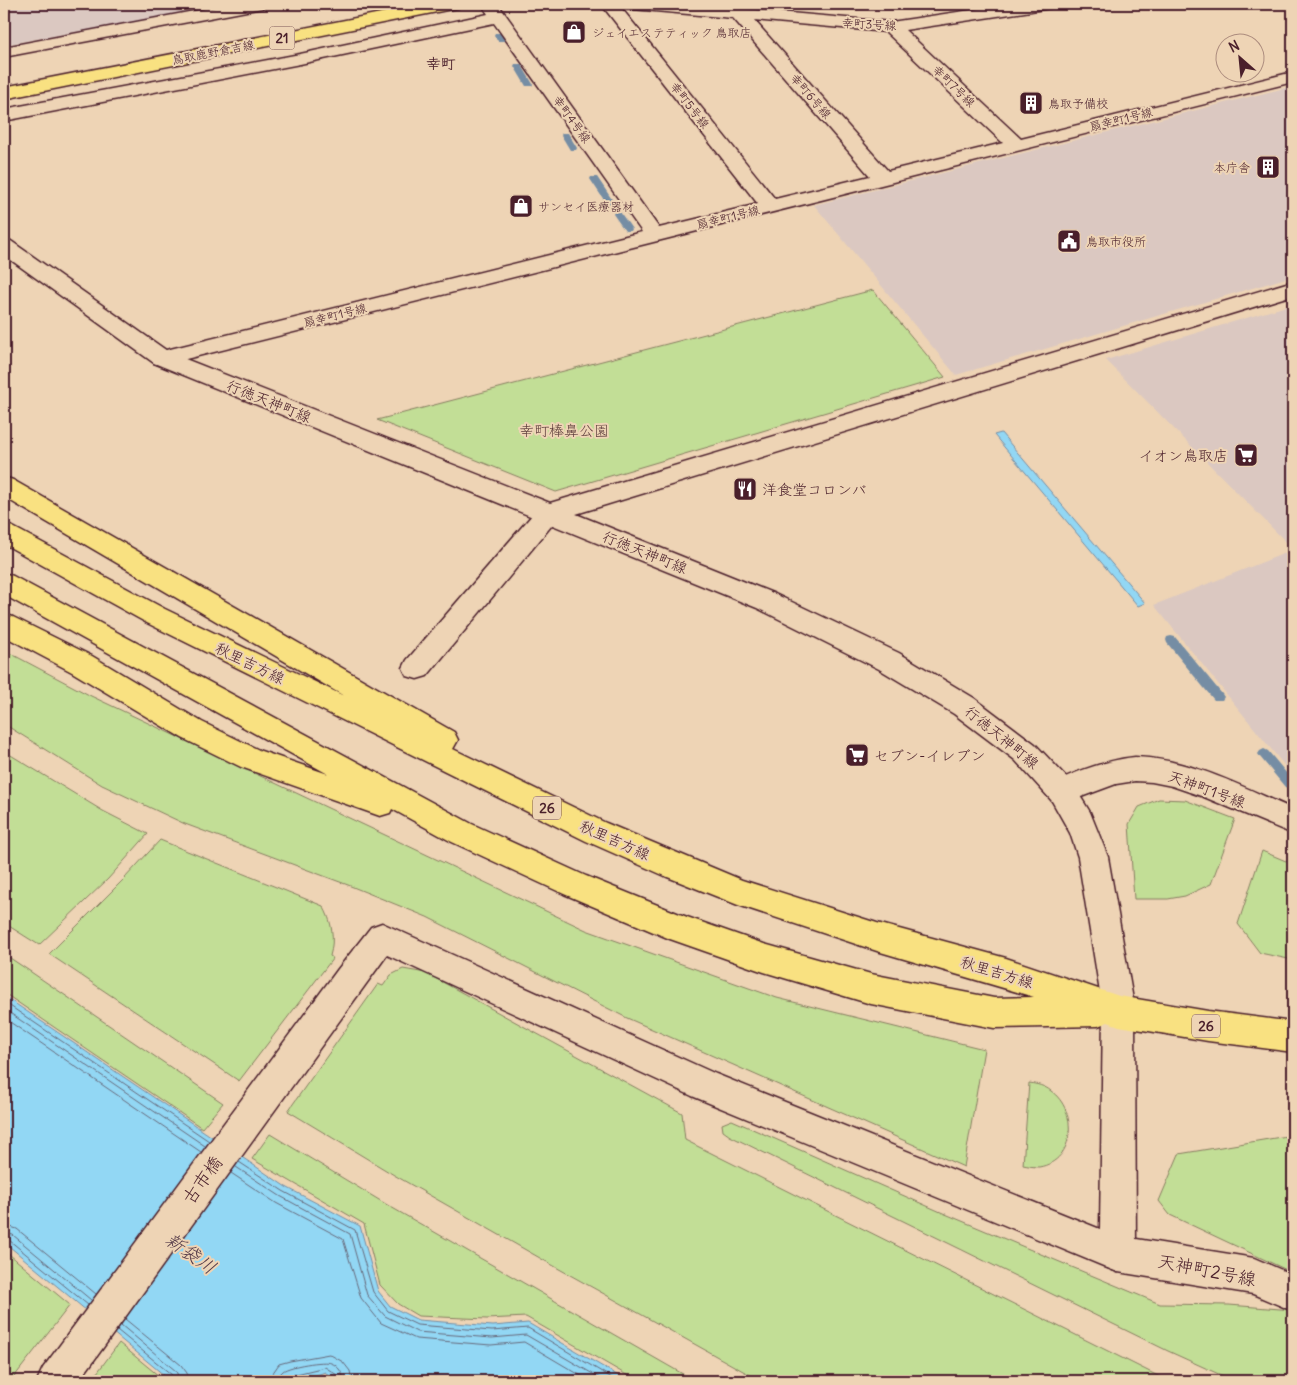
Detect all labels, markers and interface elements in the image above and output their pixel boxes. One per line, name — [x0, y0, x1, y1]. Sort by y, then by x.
street label: 幸町3号線 — [841, 15, 897, 33]
shop icon: ジェイエステティック 鳥取店 — [561, 19, 587, 45]
place label: ジェイエステティック 鳥取店 — [592, 25, 752, 40]
road number: 21 — [270, 26, 294, 49]
north arrow — [1214, 32, 1264, 82]
text: N — [1226, 36, 1242, 57]
street label: 鳥取鹿野倉吉線 — [170, 37, 256, 67]
district label: 幸町 — [426, 54, 456, 73]
street label: 幸町7号線 — [929, 62, 979, 110]
street label: 幸町6号線 — [787, 70, 835, 122]
street label: 幸町5号線 — [667, 79, 713, 131]
building icon: 鳥取予備校 — [1018, 90, 1044, 116]
street label: 幸町4号線 — [550, 92, 594, 146]
place label: 鳥取予備校 — [1048, 96, 1108, 111]
street label: 扇幸町1号線 — [1088, 104, 1154, 134]
building icon: 本庁舎 — [1255, 154, 1281, 180]
place label: 本庁舎 — [1214, 160, 1250, 175]
shop icon: サンセイ医療器材 — [508, 193, 534, 219]
place label: サンセイ医療器材 — [538, 199, 634, 214]
street label: 扇幸町1号線 — [695, 202, 761, 232]
public building icon: 鳥取市役所 — [1056, 228, 1082, 254]
place label: 鳥取市役所 — [1086, 234, 1146, 249]
street label: 扇幸町1号線 — [302, 300, 368, 330]
street label: 行徳天神町線 — [224, 375, 314, 427]
park label: 幸町棒鼻公園 — [519, 421, 609, 440]
supermarket icon: イオン鳥取店 — [1233, 442, 1259, 468]
place label: イオン鳥取店 — [1139, 446, 1228, 465]
restaurant icon: 洋食堂コロンバ — [732, 476, 758, 502]
place label: 洋食堂コロンバ — [762, 480, 866, 499]
street label: 行徳天神町線 — [600, 526, 690, 578]
street label: 秋里吉方線 — [212, 638, 288, 688]
street label: 行徳天神町線 — [961, 701, 1043, 773]
supermarket icon: セブン-イレブン — [844, 742, 870, 768]
place label: セブン-イレブン — [874, 746, 985, 765]
street label: 天神町1号線 — [1166, 766, 1248, 812]
road number: 26 — [533, 796, 561, 820]
street label: 秋里吉方線 — [577, 816, 653, 864]
street label: 秋里吉方線 — [958, 952, 1036, 992]
road number: 26 — [1192, 1014, 1220, 1038]
street label: 古市橋 — [177, 1151, 227, 1209]
water label: 新袋川 — [161, 1227, 221, 1279]
street label: 天神町2号線 — [1156, 1249, 1258, 1291]

